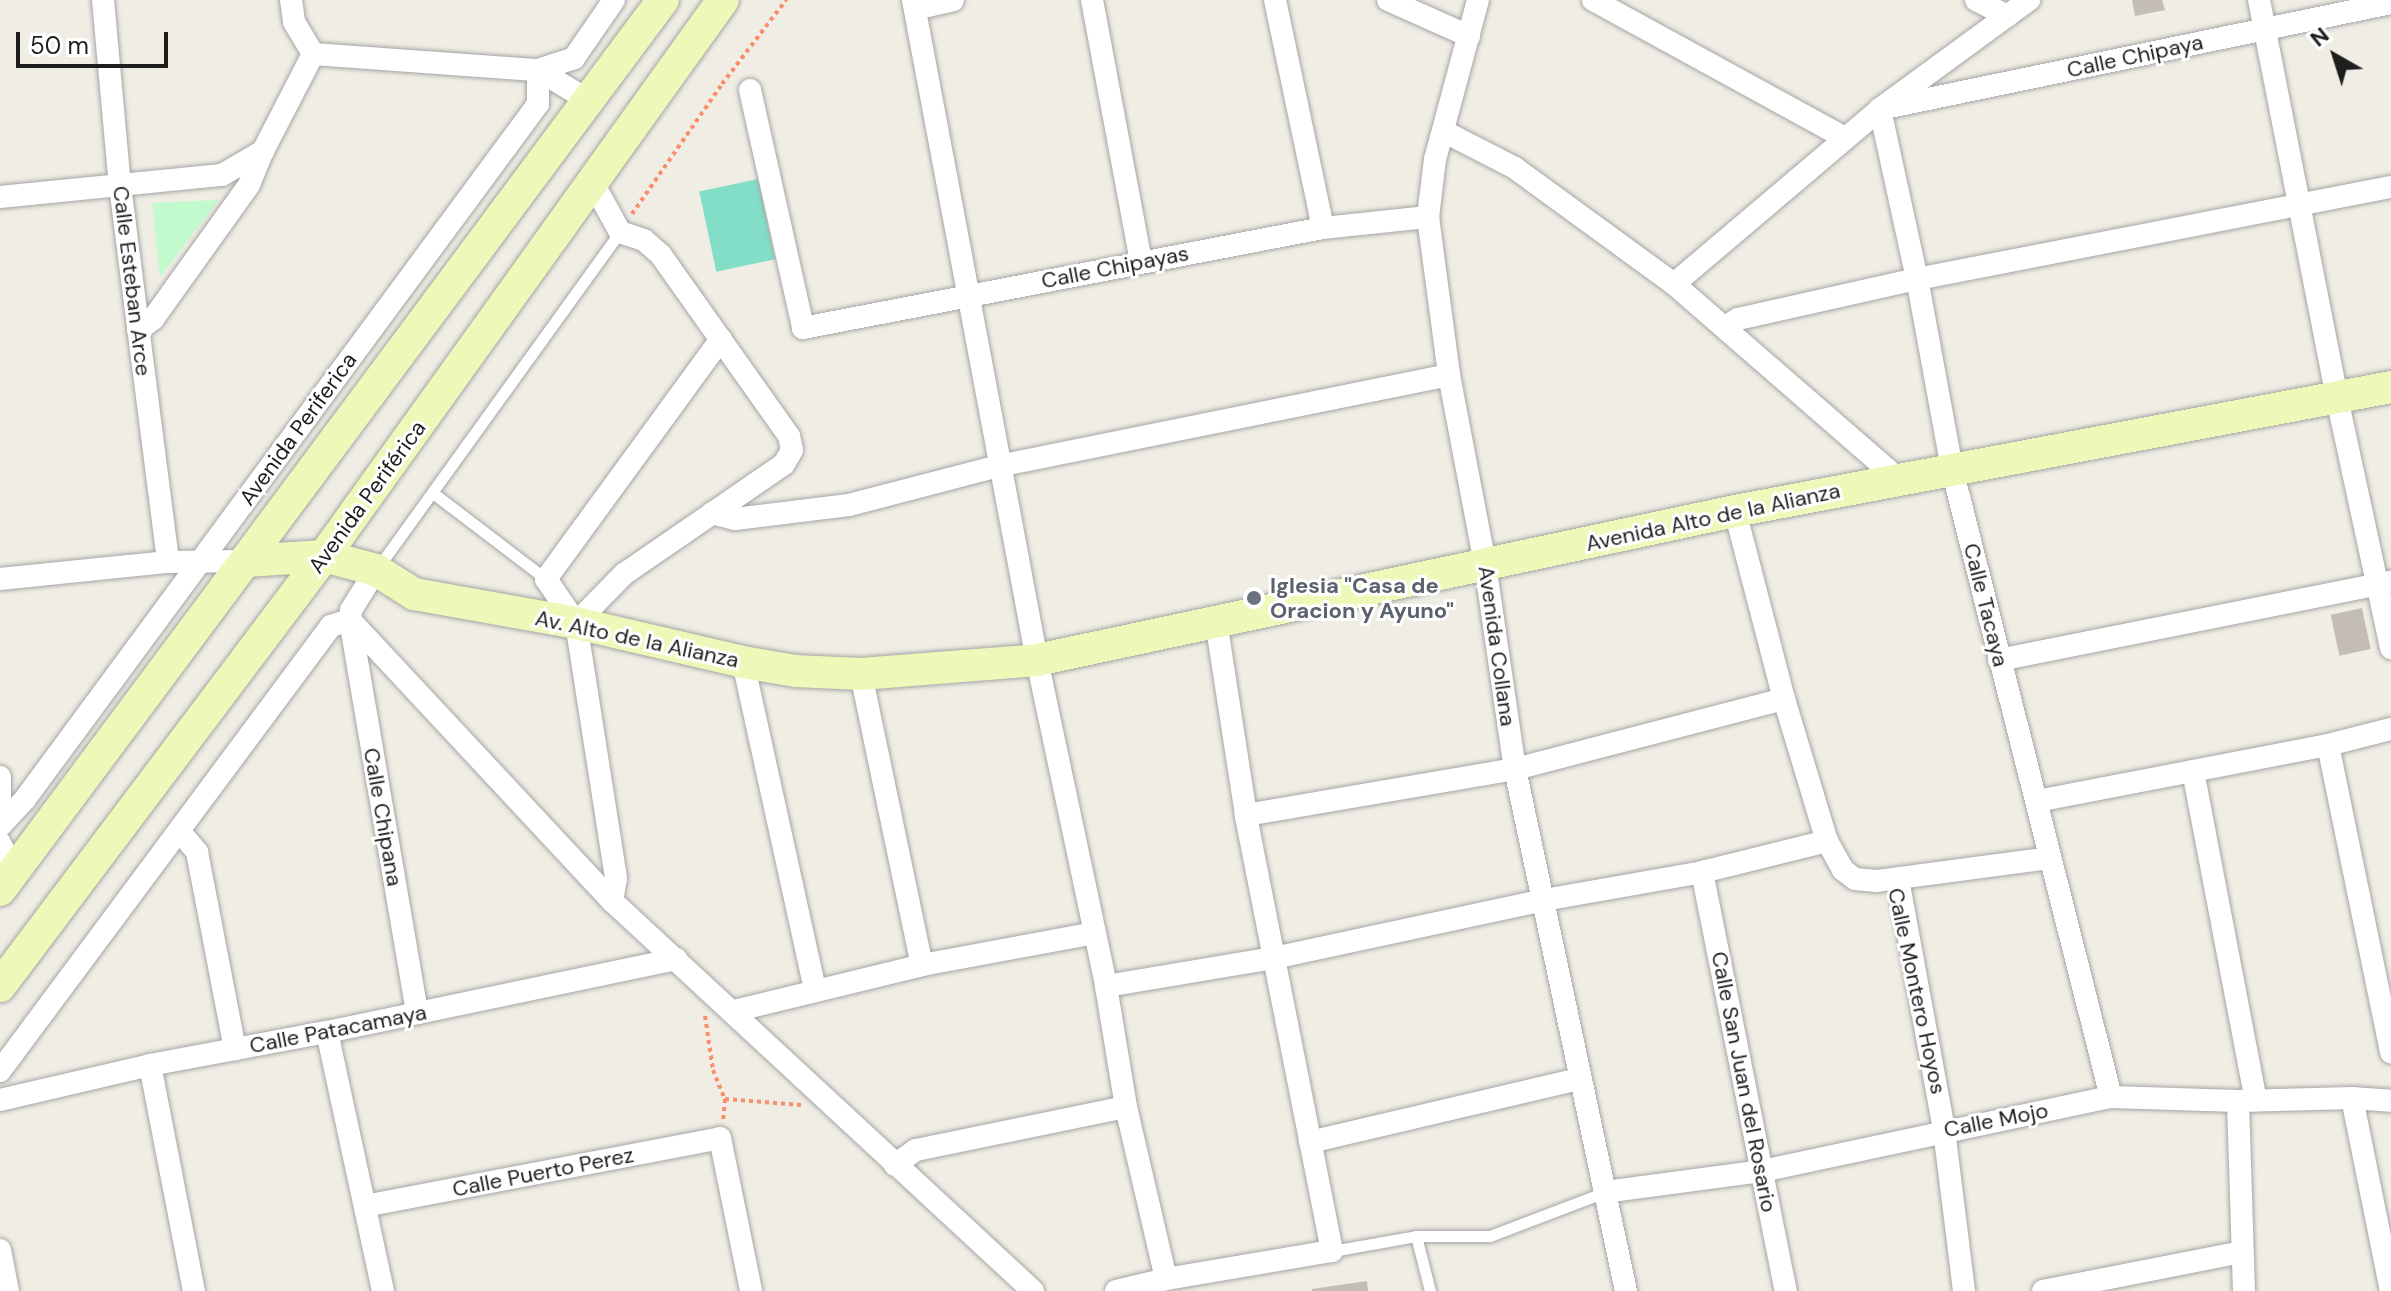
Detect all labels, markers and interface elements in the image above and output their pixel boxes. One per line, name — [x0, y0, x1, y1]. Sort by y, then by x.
scale bar — [20, 16, 172, 66]
north arrow — [2295, 16, 2375, 96]
text: N — [2304, 21, 2335, 53]
street label: Calle Chipaya — [2065, 29, 2205, 83]
text: 50 m — [30, 30, 89, 61]
street label: Calle Esteban Arce — [107, 184, 157, 378]
street label: Calle Chipayas — [1039, 240, 1191, 294]
street label: Avenida Periferica — [234, 348, 362, 510]
street label: Avenida Periférica — [303, 416, 431, 578]
street label: Avenida Alto de la Alianza — [1583, 477, 1843, 557]
street label: Calle Tacaya — [1958, 541, 2014, 669]
street label: Avenida Collana — [1473, 564, 1521, 728]
place label: Iglesia "Casa de Oracion y Ayuno" — [1270, 572, 1454, 624]
marker: Iglesia "Casa de Oracion y Ayuno" — [1245, 589, 1263, 607]
street label: Av. Alto de la Alianza — [533, 605, 741, 673]
street label: Calle Chipana — [358, 746, 408, 888]
street label: Calle Montero Hoyos — [1882, 886, 1952, 1096]
street label: Calle San Juan del Rosario — [1706, 949, 1782, 1215]
street label: Calle Patacamaya — [247, 999, 429, 1059]
street label: Calle Mojo — [1942, 1097, 2050, 1143]
street label: Calle Puerto Perez — [450, 1141, 636, 1203]

